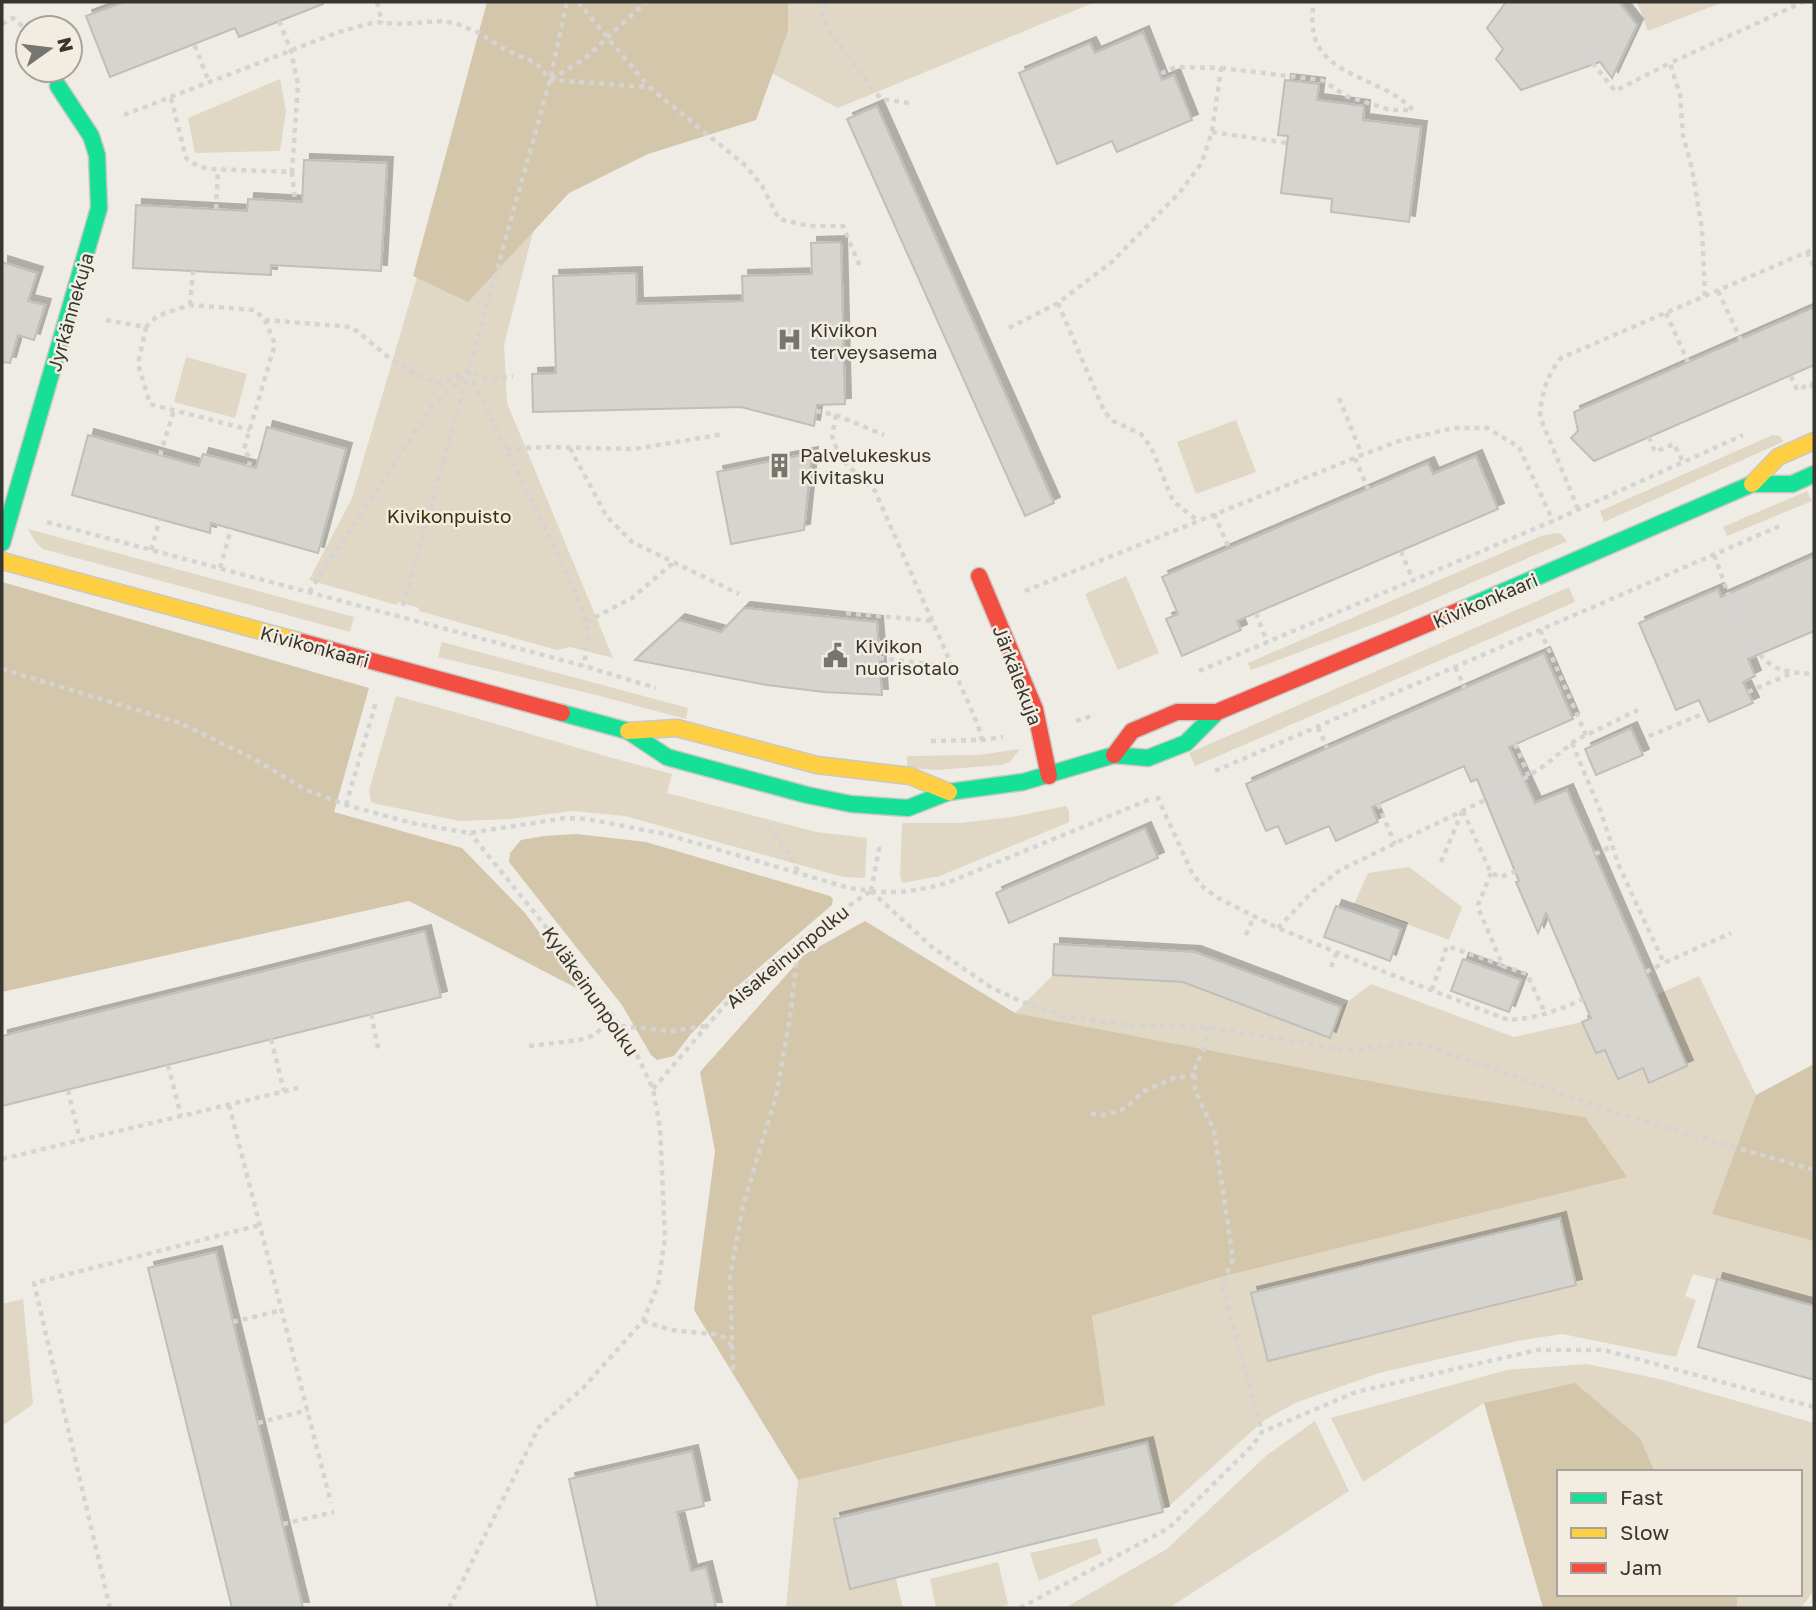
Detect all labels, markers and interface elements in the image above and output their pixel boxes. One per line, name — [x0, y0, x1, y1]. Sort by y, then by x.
north arrow — [14, 14, 84, 84]
text: N — [53, 35, 79, 55]
street label: Jyrkännekuja — [42, 250, 98, 374]
place label: Kivikon terveysasema — [810, 318, 938, 363]
hospital icon: Kivikon terveysasema — [776, 326, 804, 354]
place label: Palvelukeskus Kivitasku — [800, 443, 931, 488]
building icon: Palvelukeskus Kivitasku — [766, 451, 794, 479]
park label: Kivikonpuisto — [387, 504, 511, 527]
street label: Kivikonkaari — [1429, 568, 1541, 632]
street label: Kivikonkaari — [258, 620, 372, 672]
street label: Järkälekuja — [988, 622, 1048, 728]
place label: Kivikon nuorisotalo — [855, 634, 959, 679]
public building icon: Kivikon nuorisotalo — [821, 642, 849, 670]
street label: Aisakeinunpolku — [721, 899, 853, 1013]
street label: Kyläkeinunpolku — [538, 922, 644, 1060]
legend — [1557, 1470, 1802, 1596]
text: Fast — [1620, 1484, 1663, 1510]
text: Slow — [1620, 1519, 1669, 1545]
text: Jam — [1620, 1554, 1662, 1580]

